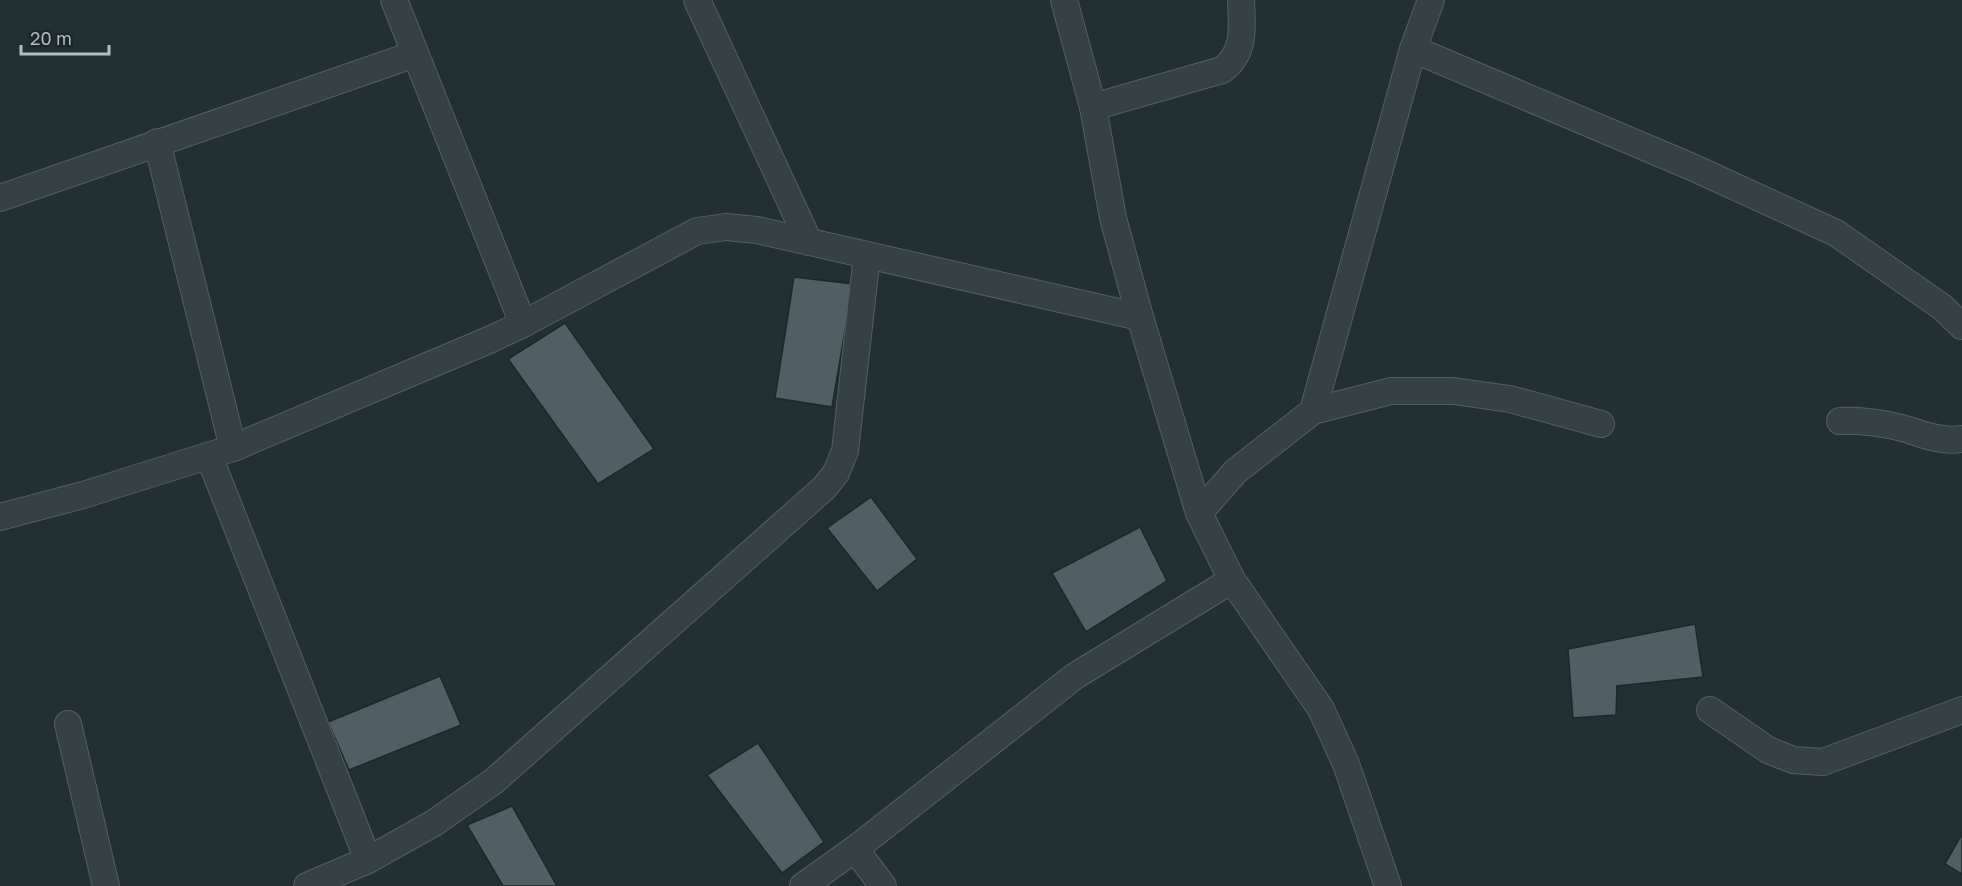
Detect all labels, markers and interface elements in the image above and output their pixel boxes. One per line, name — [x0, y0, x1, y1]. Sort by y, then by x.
scale bar — [21, 18, 110, 56]
text: 20 m — [30, 27, 72, 49]

